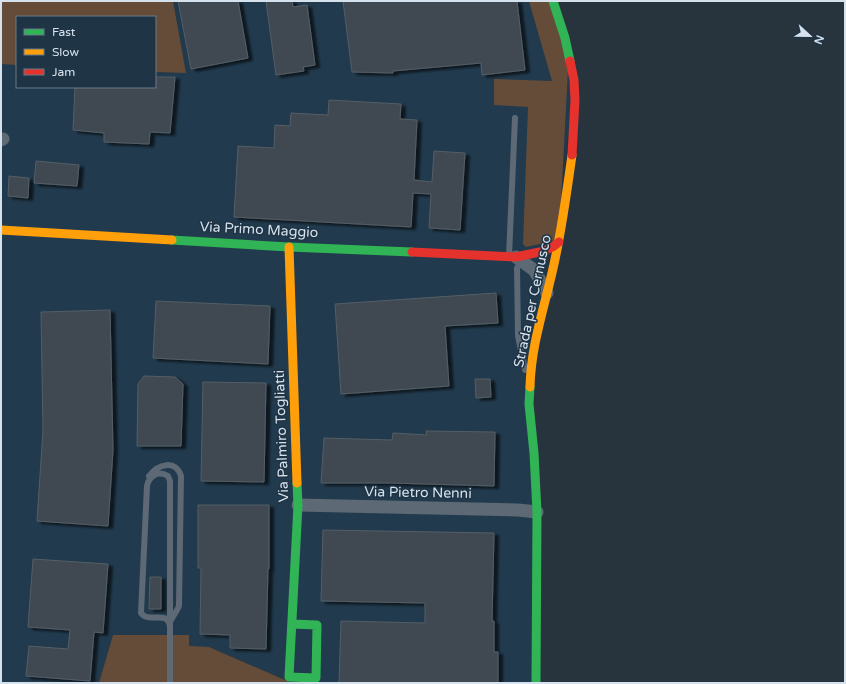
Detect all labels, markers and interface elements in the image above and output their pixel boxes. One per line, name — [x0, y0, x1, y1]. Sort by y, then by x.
legend — [16, 16, 156, 88]
north arrow — [790, 16, 830, 56]
text: Fast — [52, 25, 76, 39]
text: N — [811, 33, 826, 46]
text: Slow — [52, 45, 79, 59]
text: Jam — [52, 65, 75, 79]
street label: Via Primo Maggio — [199, 218, 319, 241]
street label: Strada per Cernusco — [510, 233, 555, 369]
street label: Via Palmiro Togliatti — [271, 369, 292, 502]
street label: Via Pietro Nenni — [364, 483, 472, 502]

